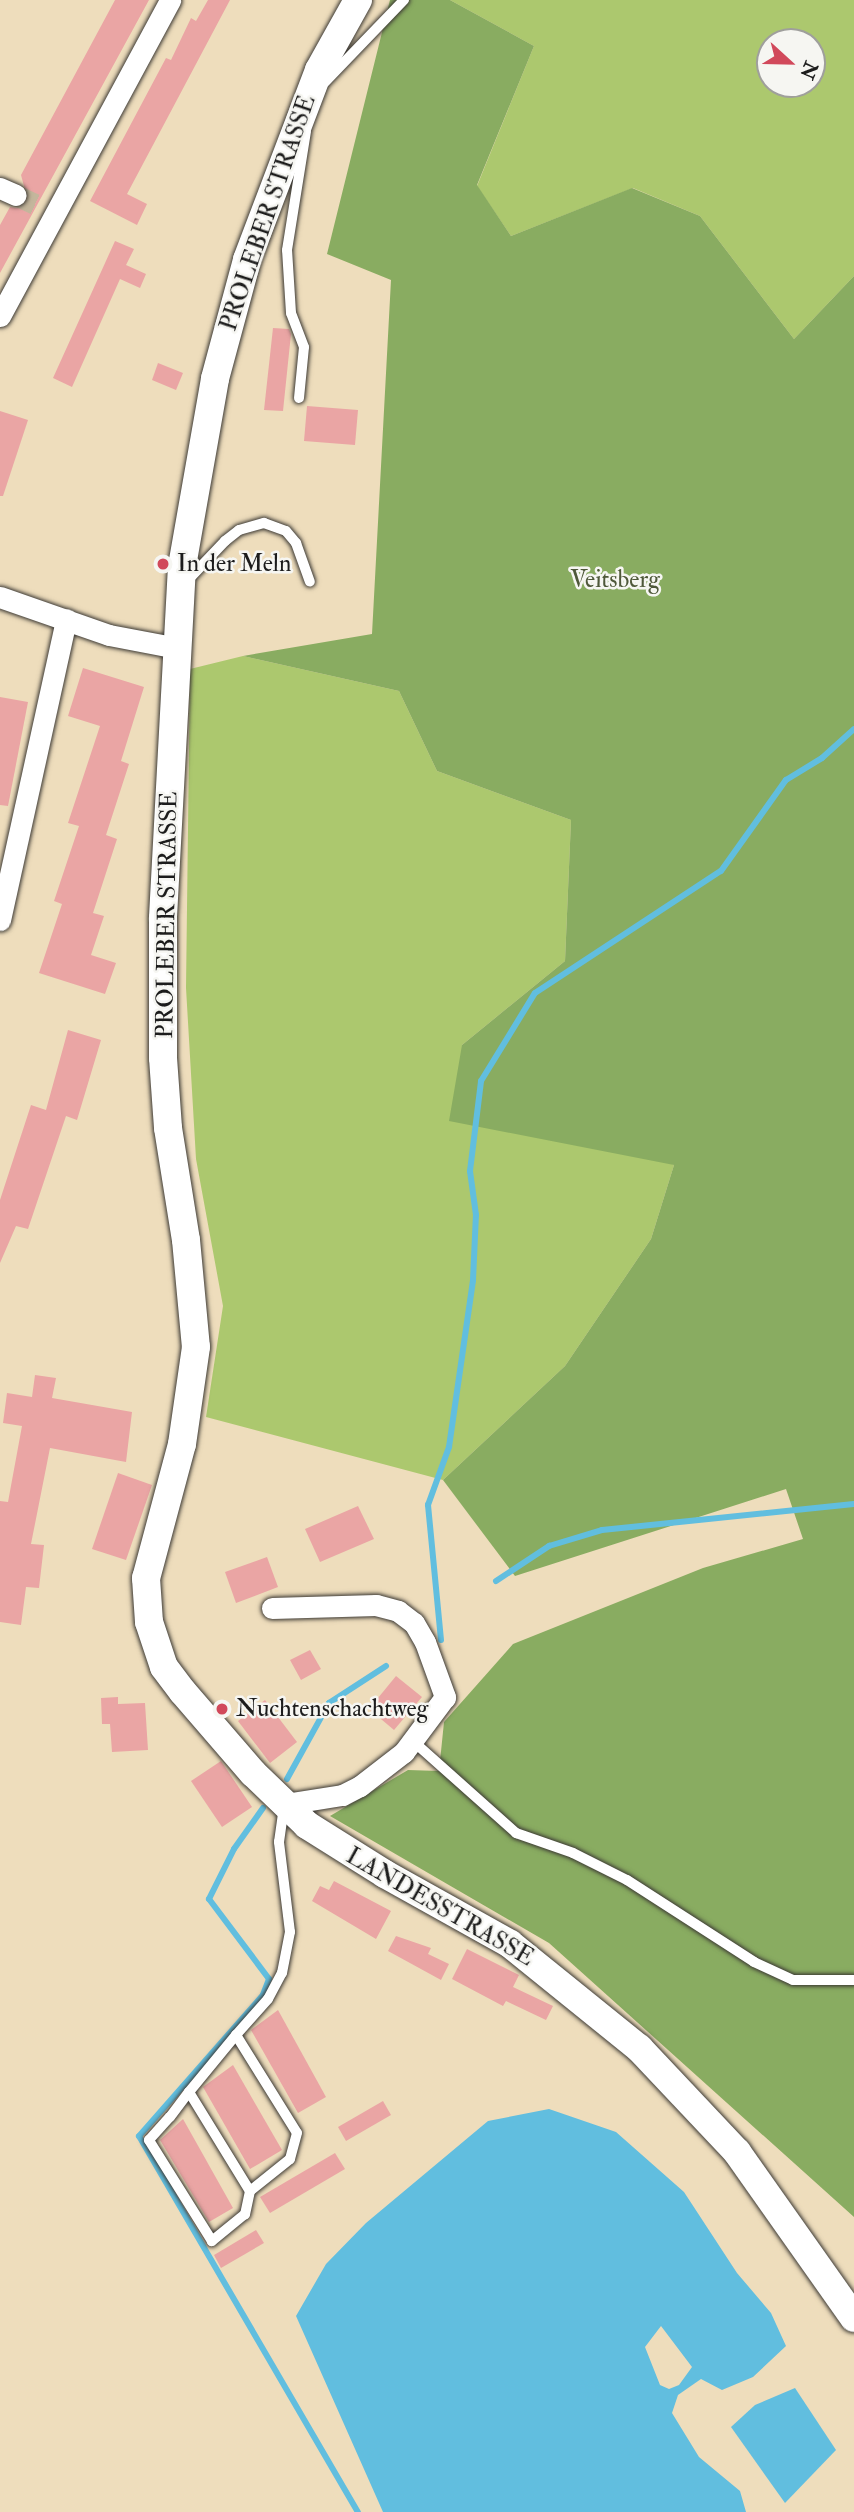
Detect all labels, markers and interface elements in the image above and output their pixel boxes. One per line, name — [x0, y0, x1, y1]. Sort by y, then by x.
north arrow — [756, 28, 826, 98]
text: N — [794, 58, 823, 82]
street label: PROLEBER STRASSE — [214, 91, 322, 335]
place label: In der Meln — [177, 550, 291, 578]
marker: In der Meln — [155, 556, 171, 572]
park label: Veitsberg — [570, 566, 660, 594]
street label: PROLEBER STRASSE — [150, 791, 184, 1039]
place label: Nuchtenschachtweg — [236, 1695, 428, 1723]
marker: Nuchtenschachtweg — [214, 1701, 230, 1717]
street label: LANDESSTRASSE — [341, 1842, 539, 1972]

